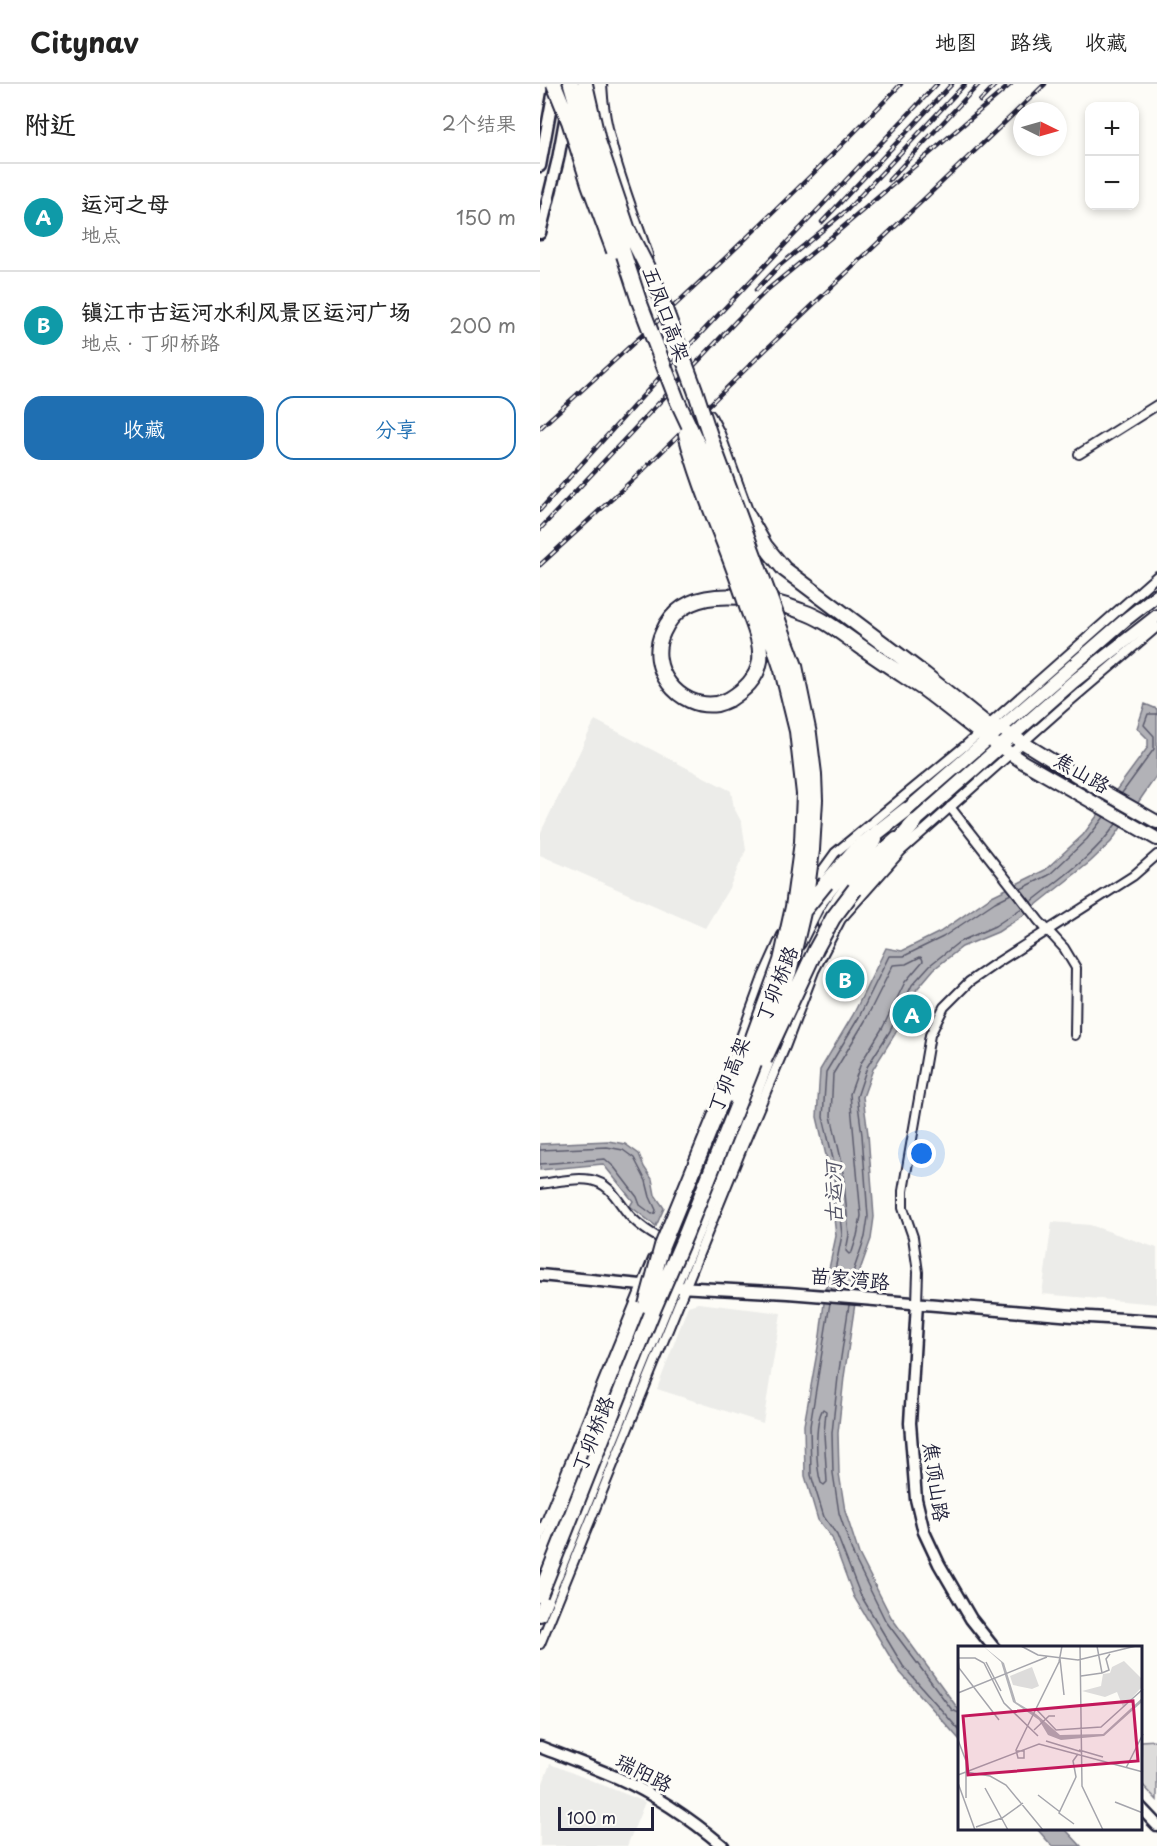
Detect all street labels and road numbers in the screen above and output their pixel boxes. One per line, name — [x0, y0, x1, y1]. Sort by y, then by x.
street label: 五凤口高架 — [636, 262, 698, 366]
street label: 焦山路 — [1049, 744, 1117, 801]
street label: 丁卯桥路 — [747, 940, 805, 1026]
street label: 丁卯高架 — [699, 1032, 757, 1117]
street label: 苗家湾路 — [809, 1260, 892, 1297]
street label: 丁卯桥路 — [563, 1390, 621, 1476]
street label: 焦顶山路 — [917, 1440, 958, 1525]
street label: 瑞阳路 — [611, 1745, 679, 1800]

